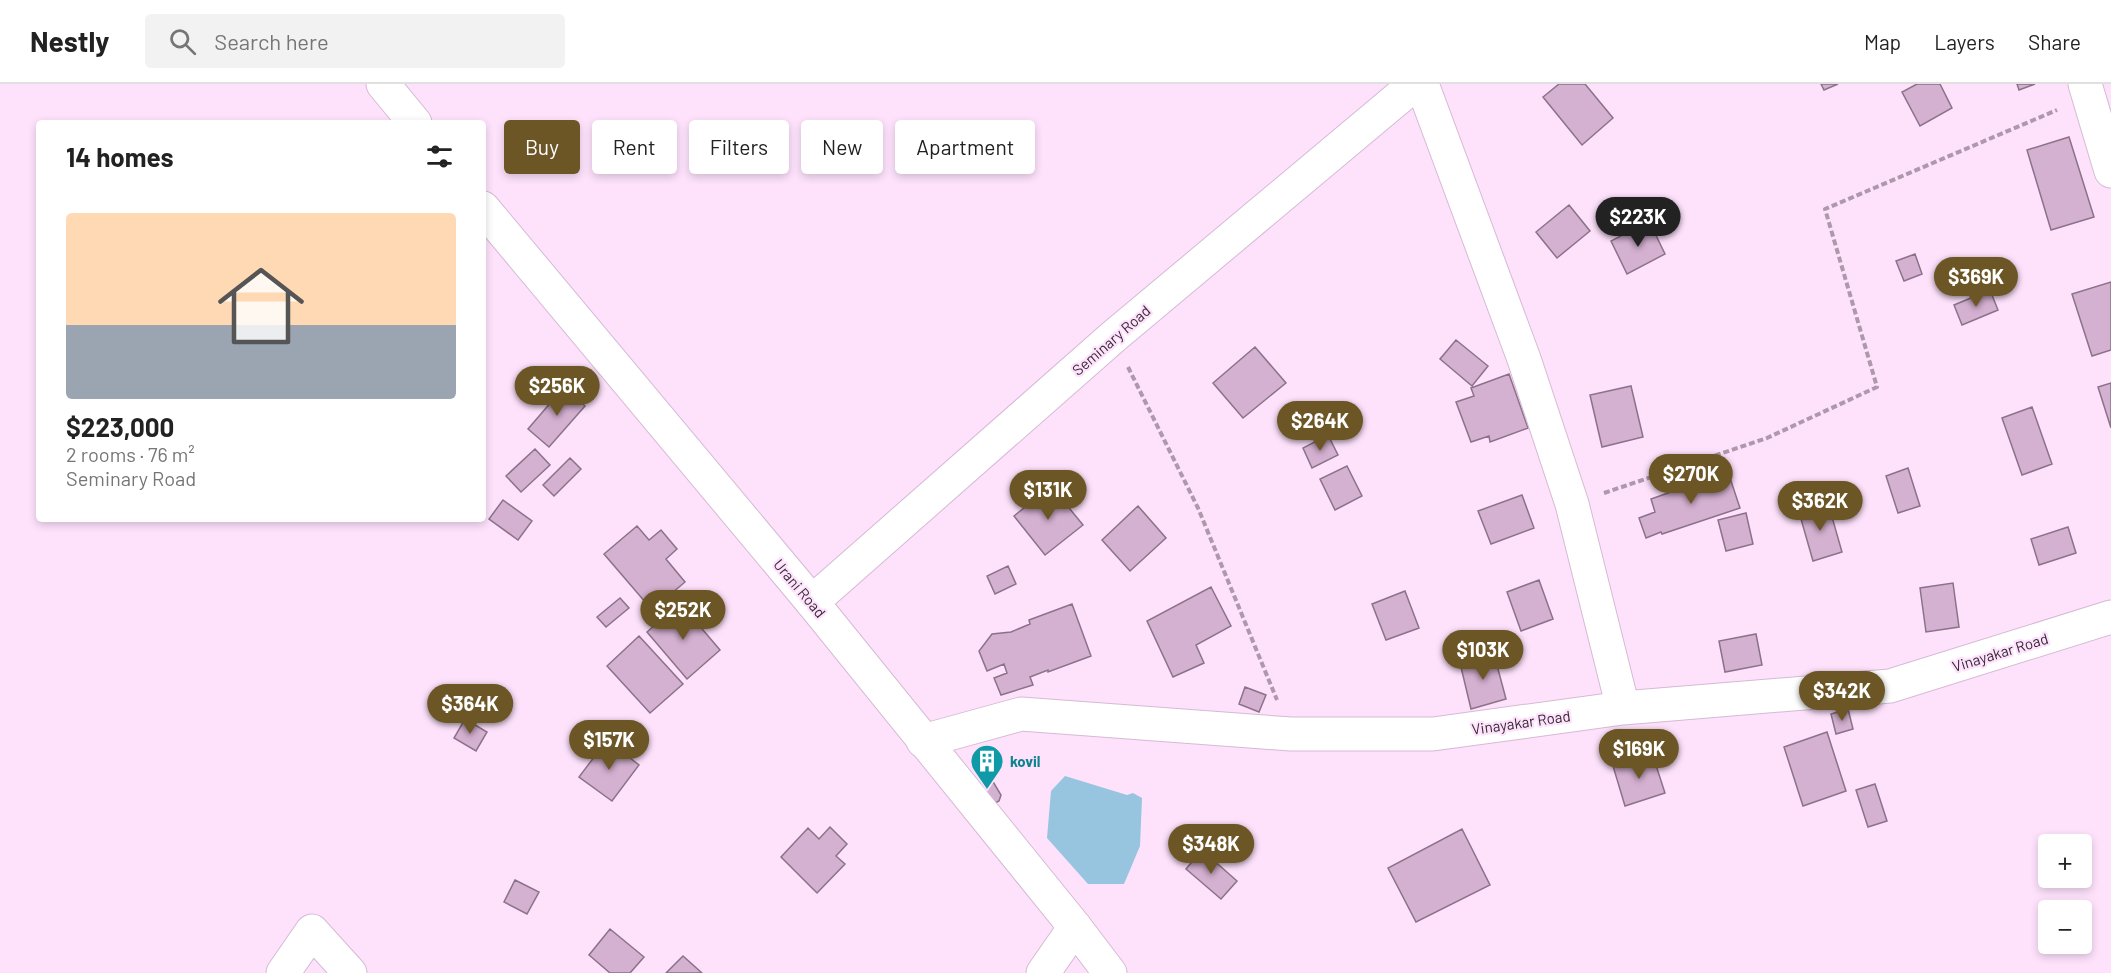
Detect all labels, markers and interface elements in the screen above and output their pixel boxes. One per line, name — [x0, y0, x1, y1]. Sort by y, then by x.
search box — [145, 14, 565, 68]
text: Nestly — [30, 24, 109, 58]
icon: search — [166, 25, 199, 58]
text: Search here — [214, 28, 329, 54]
text: Map — [1864, 29, 1901, 54]
text: Layers — [1934, 29, 1995, 54]
text: Share — [2028, 29, 2081, 54]
chip: Buy — [504, 120, 580, 174]
chip: Rent — [592, 120, 677, 174]
chip: Filters — [689, 120, 789, 174]
chip: New — [801, 120, 883, 174]
chip: Apartment — [895, 120, 1035, 174]
icon: filters — [423, 140, 456, 173]
text: 14 homes — [66, 141, 173, 172]
pin: $223K — [1596, 197, 1680, 248]
text: $223K — [1610, 204, 1666, 228]
icon: home — [207, 252, 315, 360]
pin: $369K — [1934, 257, 2018, 308]
text: $369K — [1948, 264, 2004, 288]
street label: Seminary Road — [1068, 301, 1154, 379]
pin: $256K — [515, 366, 599, 417]
text: $256K — [529, 373, 585, 397]
pin: $264K — [1278, 401, 1362, 452]
text: $264K — [1291, 408, 1349, 432]
text: $223,000 — [66, 411, 174, 442]
text: 2 rooms · 76 m² — [66, 442, 195, 466]
pin: $270K — [1649, 454, 1733, 505]
text: $270K — [1663, 461, 1719, 485]
text: Seminary Road — [66, 466, 196, 490]
pin: $131K — [1006, 470, 1090, 521]
text: $131K — [1024, 477, 1072, 501]
pin: $362K — [1778, 481, 1862, 532]
text: $362K — [1792, 488, 1848, 512]
street label: Urani Road — [770, 555, 830, 621]
pin: $252K — [641, 590, 725, 641]
text: $252K — [654, 597, 712, 621]
street label: Vinayakar Road — [1950, 629, 2050, 675]
pin: $103K — [1441, 630, 1525, 681]
text: $103K — [1456, 637, 1510, 661]
pin: $342K — [1800, 671, 1884, 722]
text: $342K — [1813, 678, 1871, 702]
pin: $364K — [428, 684, 512, 735]
text: $364K — [441, 691, 499, 715]
street label: Vinayakar Road — [1471, 706, 1571, 738]
pin: $157K — [567, 720, 651, 771]
text: $157K — [583, 727, 635, 751]
pin: $169K — [1597, 729, 1681, 780]
text: $169K — [1613, 736, 1665, 760]
building icon: kovil — [969, 743, 1005, 790]
place label: kovil — [1010, 752, 1041, 770]
pin: $348K — [1169, 824, 1253, 875]
text: $348K — [1182, 831, 1240, 855]
map controls — [2038, 834, 2092, 954]
button: + — [2038, 834, 2092, 888]
button: − — [2038, 900, 2092, 954]

